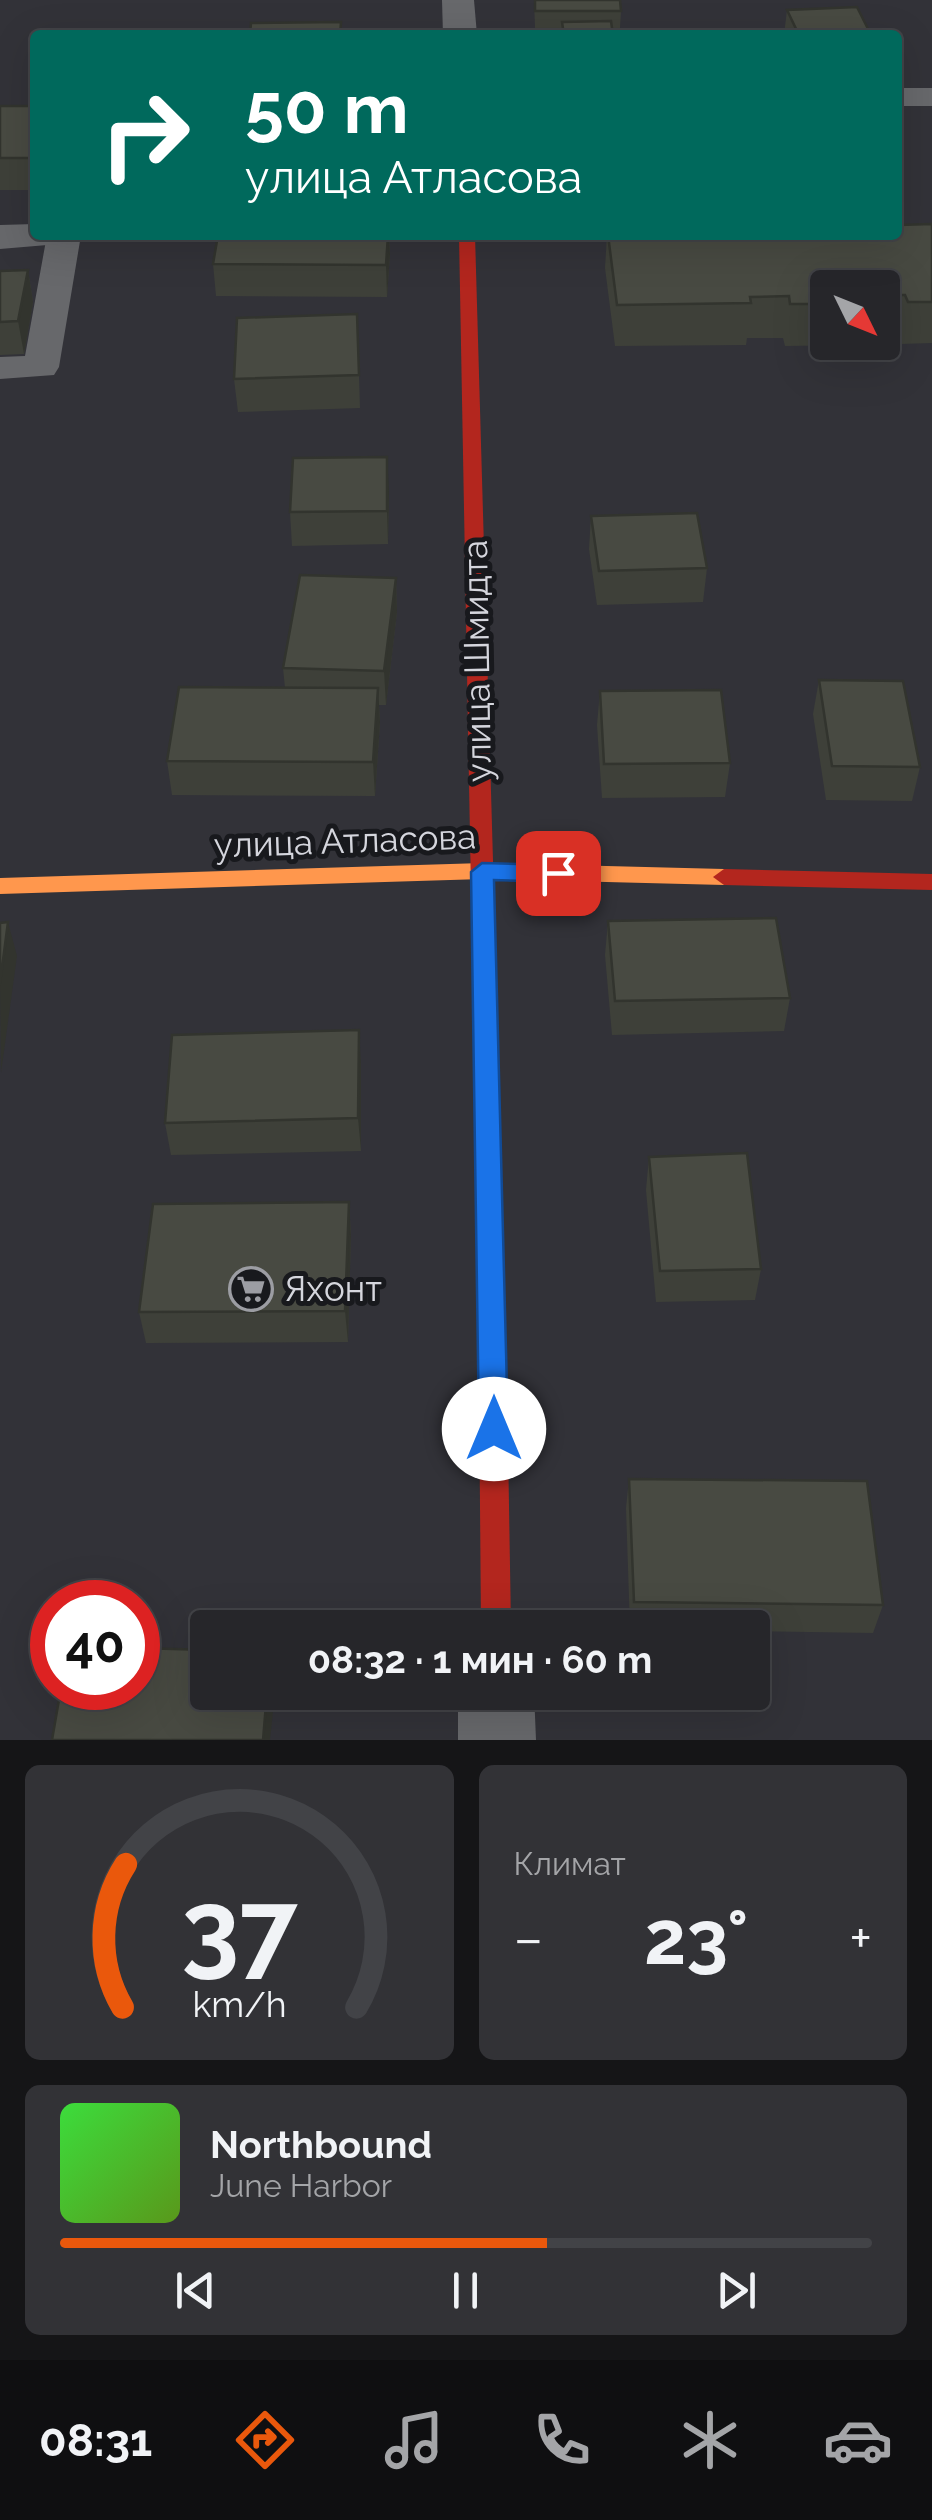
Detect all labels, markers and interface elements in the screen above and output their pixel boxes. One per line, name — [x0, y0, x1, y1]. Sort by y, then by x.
text: 50 m — [245, 67, 409, 149]
icon: right — [80, 70, 210, 200]
text: улица Атласова — [245, 151, 582, 204]
north arrow — [810, 270, 900, 360]
map controls — [810, 270, 900, 360]
street label: улица Шмидта — [454, 539, 499, 783]
street label: улица Атласова — [213, 815, 477, 866]
pin — [516, 831, 601, 916]
icon: arrive — [531, 846, 586, 901]
supermarket icon: Яхонт — [228, 1266, 274, 1312]
place label: Яхонт — [284, 1268, 382, 1309]
position arrow — [442, 1377, 546, 1481]
speed limit sign: 40 — [30, 1580, 160, 1710]
text: 08:32 · 1 мин · 60 m — [308, 1637, 652, 1682]
text: Климат — [514, 1845, 626, 1882]
text: 37 — [181, 1867, 298, 1989]
text: 23° — [644, 1893, 748, 1982]
text: − — [514, 1906, 543, 1971]
text: + — [849, 1906, 872, 1971]
text: km/h — [192, 1983, 286, 2025]
text: Northbound — [210, 2122, 432, 2167]
text: June Harbor — [210, 2167, 392, 2204]
icon: previous — [168, 2263, 223, 2318]
icon: pause — [438, 2263, 493, 2318]
icon: next — [709, 2263, 764, 2318]
icon: directions — [230, 2405, 300, 2475]
icon: music — [379, 2405, 449, 2475]
icon: phone — [527, 2405, 597, 2475]
icon: climate — [675, 2405, 745, 2475]
icon: car — [823, 2405, 893, 2475]
text: 08:31 — [39, 2414, 152, 2467]

